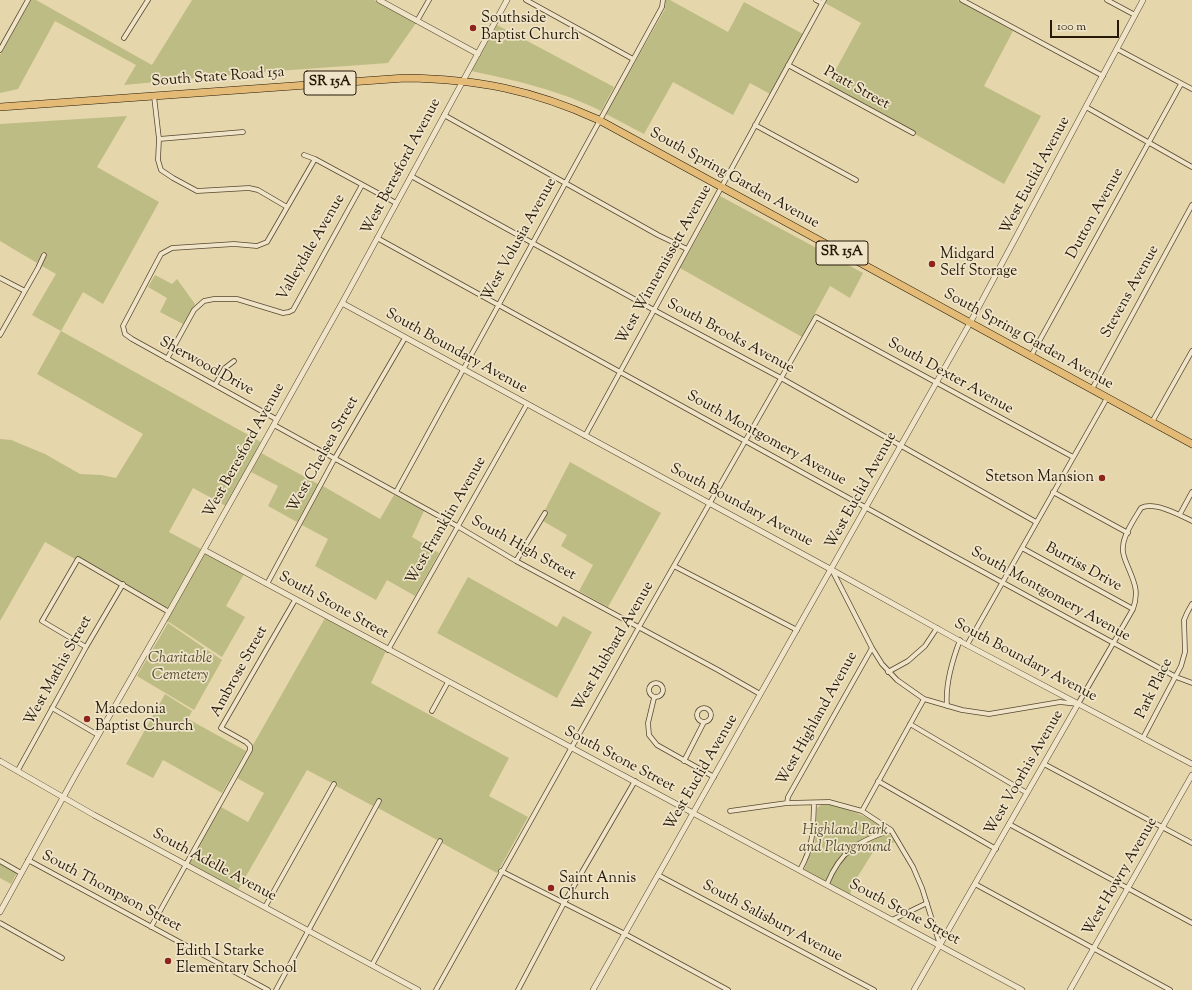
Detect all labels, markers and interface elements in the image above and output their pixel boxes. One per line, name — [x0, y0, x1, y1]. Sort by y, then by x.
place label: Southside Baptist Church — [481, 10, 580, 45]
scale bar — [1052, 12, 1121, 38]
text: 100 m — [1057, 18, 1086, 36]
marker: Southside Baptist Church — [468, 23, 478, 33]
street label: Pratt Street — [820, 63, 892, 115]
street label: South State Road 15a — [151, 64, 285, 92]
road number: SR 15A — [304, 71, 356, 95]
street label: West Beresford Avenue — [358, 96, 446, 238]
street label: West Euclid Avenue — [997, 114, 1075, 238]
street label: South Spring Garden Avenue — [646, 125, 822, 233]
street label: Dutton Avenue — [1064, 165, 1128, 263]
street label: West Volusia Avenue — [479, 175, 561, 305]
street label: West Winnemissett Avenue — [614, 182, 716, 348]
street label: Valleydale Avenue — [274, 192, 350, 304]
road number: SR 15A — [816, 241, 868, 265]
street label: Stevens Avenue — [1098, 242, 1164, 342]
place label: Midgard Self Storage — [940, 246, 1017, 281]
marker: Midgard Self Storage — [927, 259, 937, 269]
street label: South Spring Garden Avenue — [940, 286, 1116, 394]
street label: South Brooks Avenue — [663, 296, 797, 378]
street label: South Boundary Avenue — [382, 305, 530, 399]
street label: Sherwood Drive — [156, 334, 256, 400]
street label: South Dexter Avenue — [884, 335, 1016, 419]
street label: West Beresford Avenue — [200, 380, 290, 522]
street label: South Montgomery Avenue — [683, 388, 849, 490]
street label: West Chelsea Street — [285, 394, 363, 516]
street label: West Euclid Avenue — [822, 429, 902, 553]
street label: West Franklin Avenue — [403, 454, 491, 588]
street label: South Boundary Avenue — [666, 461, 816, 551]
place label: Stetson Mansion — [985, 469, 1094, 487]
marker: Stetson Mansion — [1097, 473, 1107, 483]
street label: South High Street — [467, 513, 579, 585]
street label: Burriss Drive — [1042, 540, 1124, 596]
street label: South Montgomery Avenue — [967, 544, 1133, 646]
street label: South Stone Street — [275, 568, 391, 644]
street label: West Hubbard Avenue — [569, 579, 659, 715]
street label: West Mathis Street — [21, 613, 97, 729]
street label: South Boundary Avenue — [950, 616, 1100, 706]
street label: Ambrose Street — [208, 623, 272, 721]
street label: West Highland Avenue — [774, 649, 862, 789]
park label: Charitable Cemetery — [148, 650, 212, 685]
street label: Park Place — [1133, 656, 1177, 722]
place label: Macedonia Baptist Church — [95, 701, 194, 736]
street label: West Voorhis Avenue — [982, 707, 1068, 839]
street label: West Euclid Avenue — [661, 712, 743, 834]
marker: Macedonia Baptist Church — [82, 714, 92, 724]
street label: South Stone Street — [561, 723, 677, 797]
street label: West Howry Avenue — [1080, 815, 1162, 939]
park label: Highland Park and Playground — [799, 822, 891, 857]
street label: South Adelle Avenue — [149, 826, 279, 906]
street label: South Thompson Street — [38, 847, 184, 937]
place label: Saint Annis Church — [559, 870, 636, 905]
street label: South Stone Street — [846, 876, 962, 950]
street label: South Salisbury Avenue — [699, 877, 845, 967]
marker: Saint Annis Church — [546, 883, 556, 893]
place label: Edith I Starke Elementary School — [176, 943, 297, 978]
marker: Edith I Starke Elementary School — [163, 956, 173, 966]

